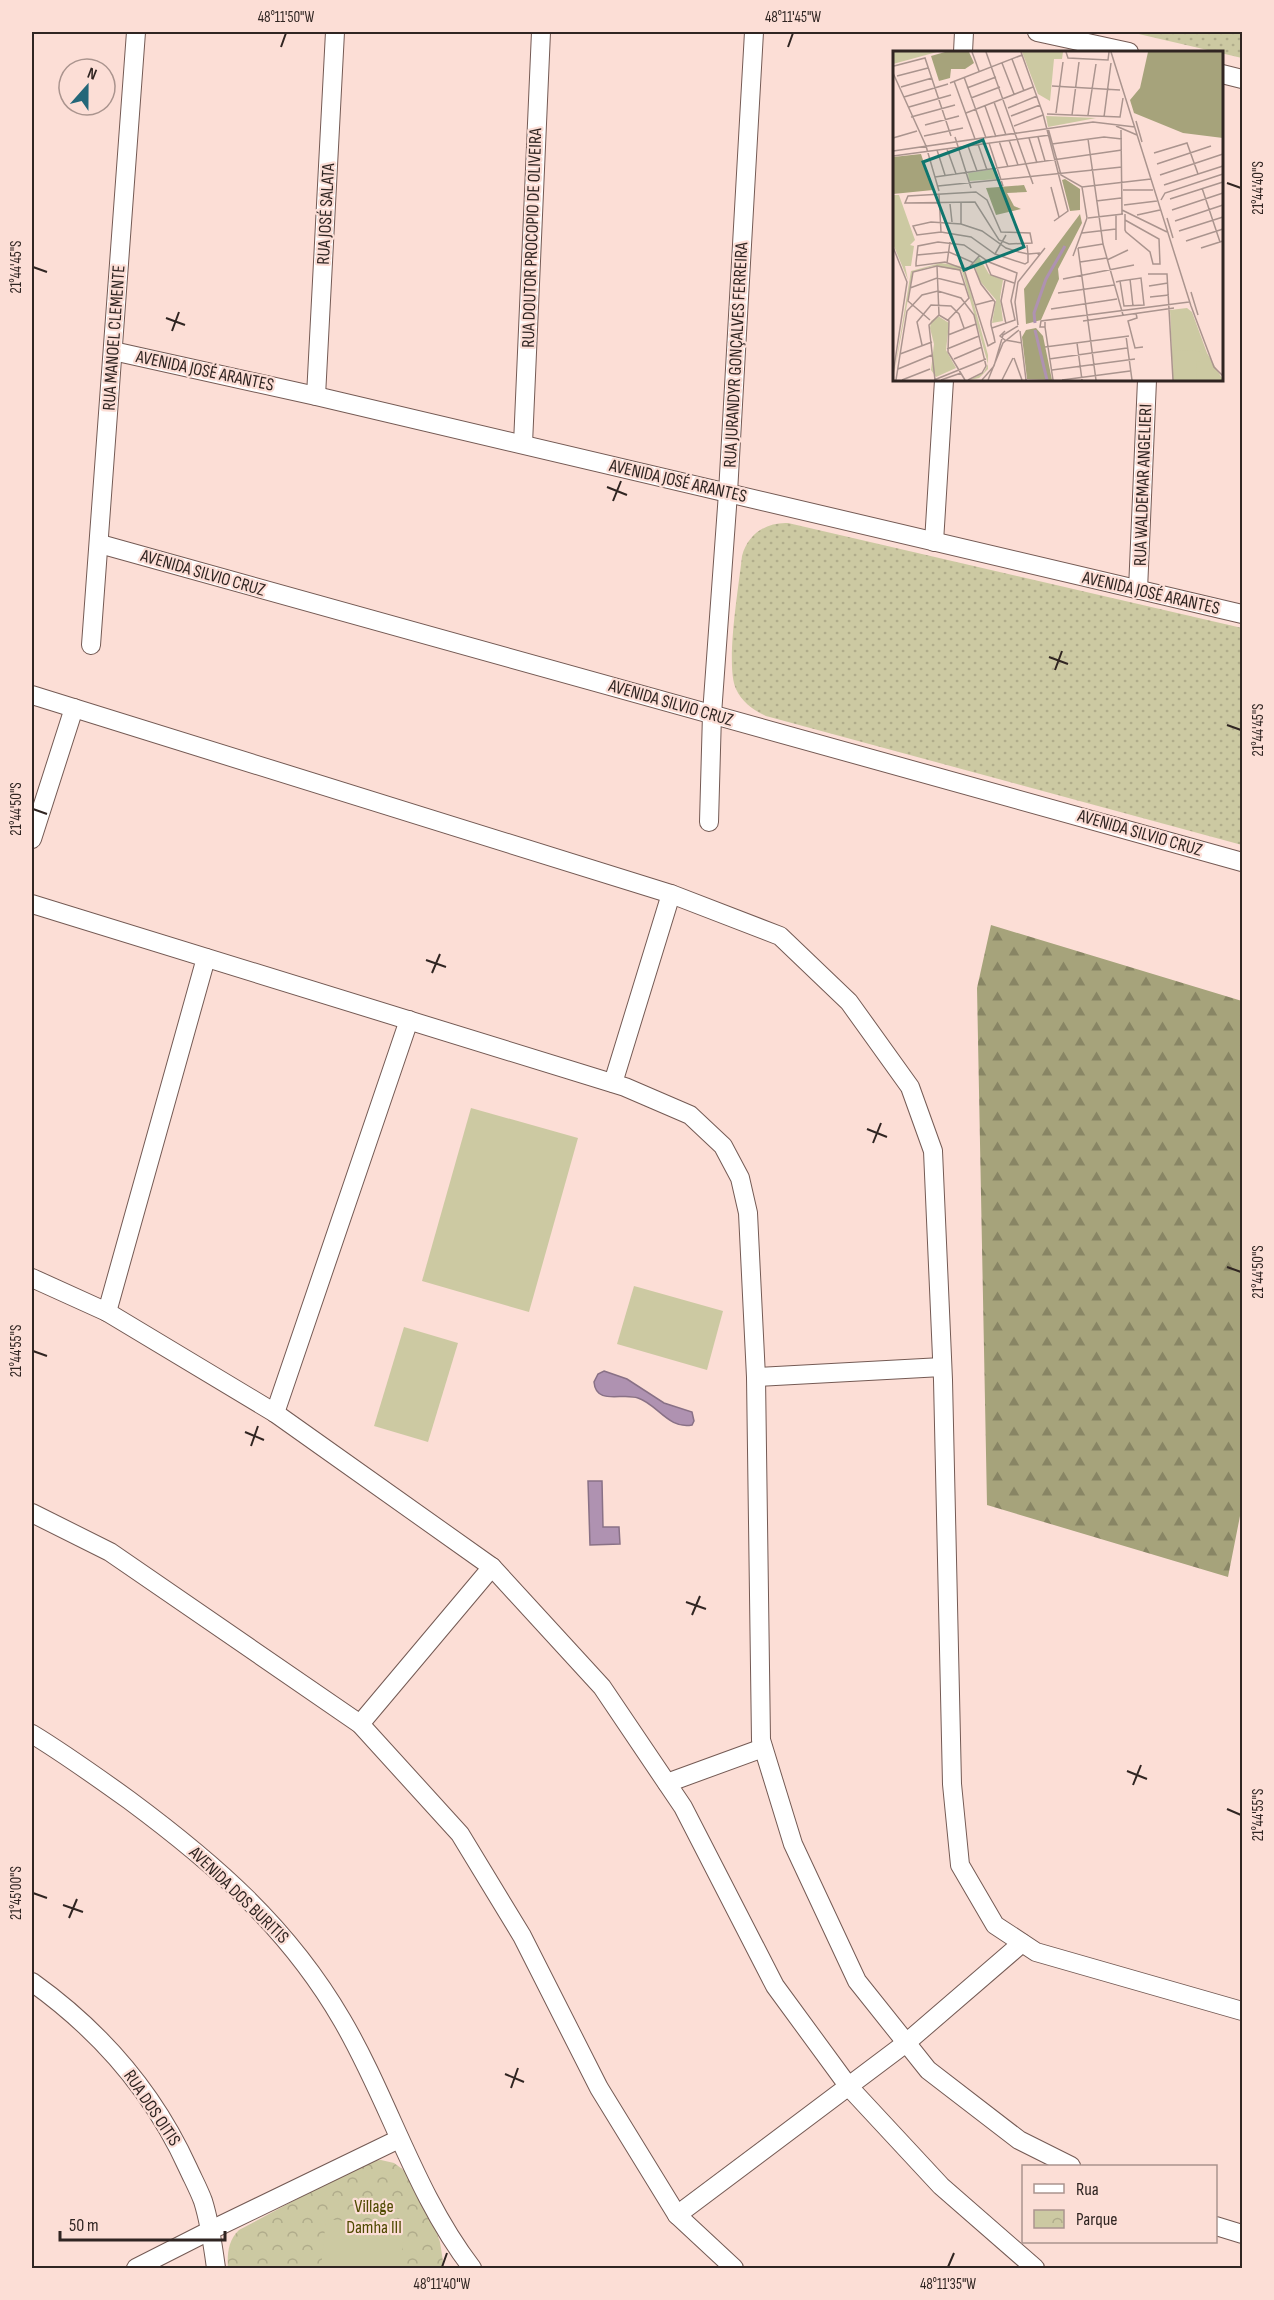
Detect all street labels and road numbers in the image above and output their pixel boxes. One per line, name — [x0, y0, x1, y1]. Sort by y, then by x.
street label: RUA DOUTOR PROCOPIO DE OLIVEIRA — [518, 128, 546, 348]
street label: RUA JOSÉ SALATA — [313, 162, 339, 265]
street label: RUA JURANDYR GONÇALVES FERREIRA — [720, 241, 752, 468]
street label: RUA MANOEL CLEMENTE — [98, 265, 130, 411]
street label: AVENIDA JOSÉ ARANTES — [133, 346, 276, 396]
street label: RUA WALDEMAR ANGELIERI — [1130, 404, 1156, 566]
street label: AVENIDA JOSÉ ARANTES — [606, 455, 749, 507]
street label: AVENIDA SILVIO CRUZ — [137, 545, 268, 601]
street label: AVENIDA JOSÉ ARANTES — [1079, 567, 1222, 619]
street label: AVENIDA SILVIO CRUZ — [605, 675, 736, 731]
street label: AVENIDA SILVIO CRUZ — [1074, 805, 1205, 861]
street label: AVENIDA DOS BURITIS — [184, 1841, 293, 1948]
street label: RUA DOS OITIS — [119, 2066, 185, 2150]

